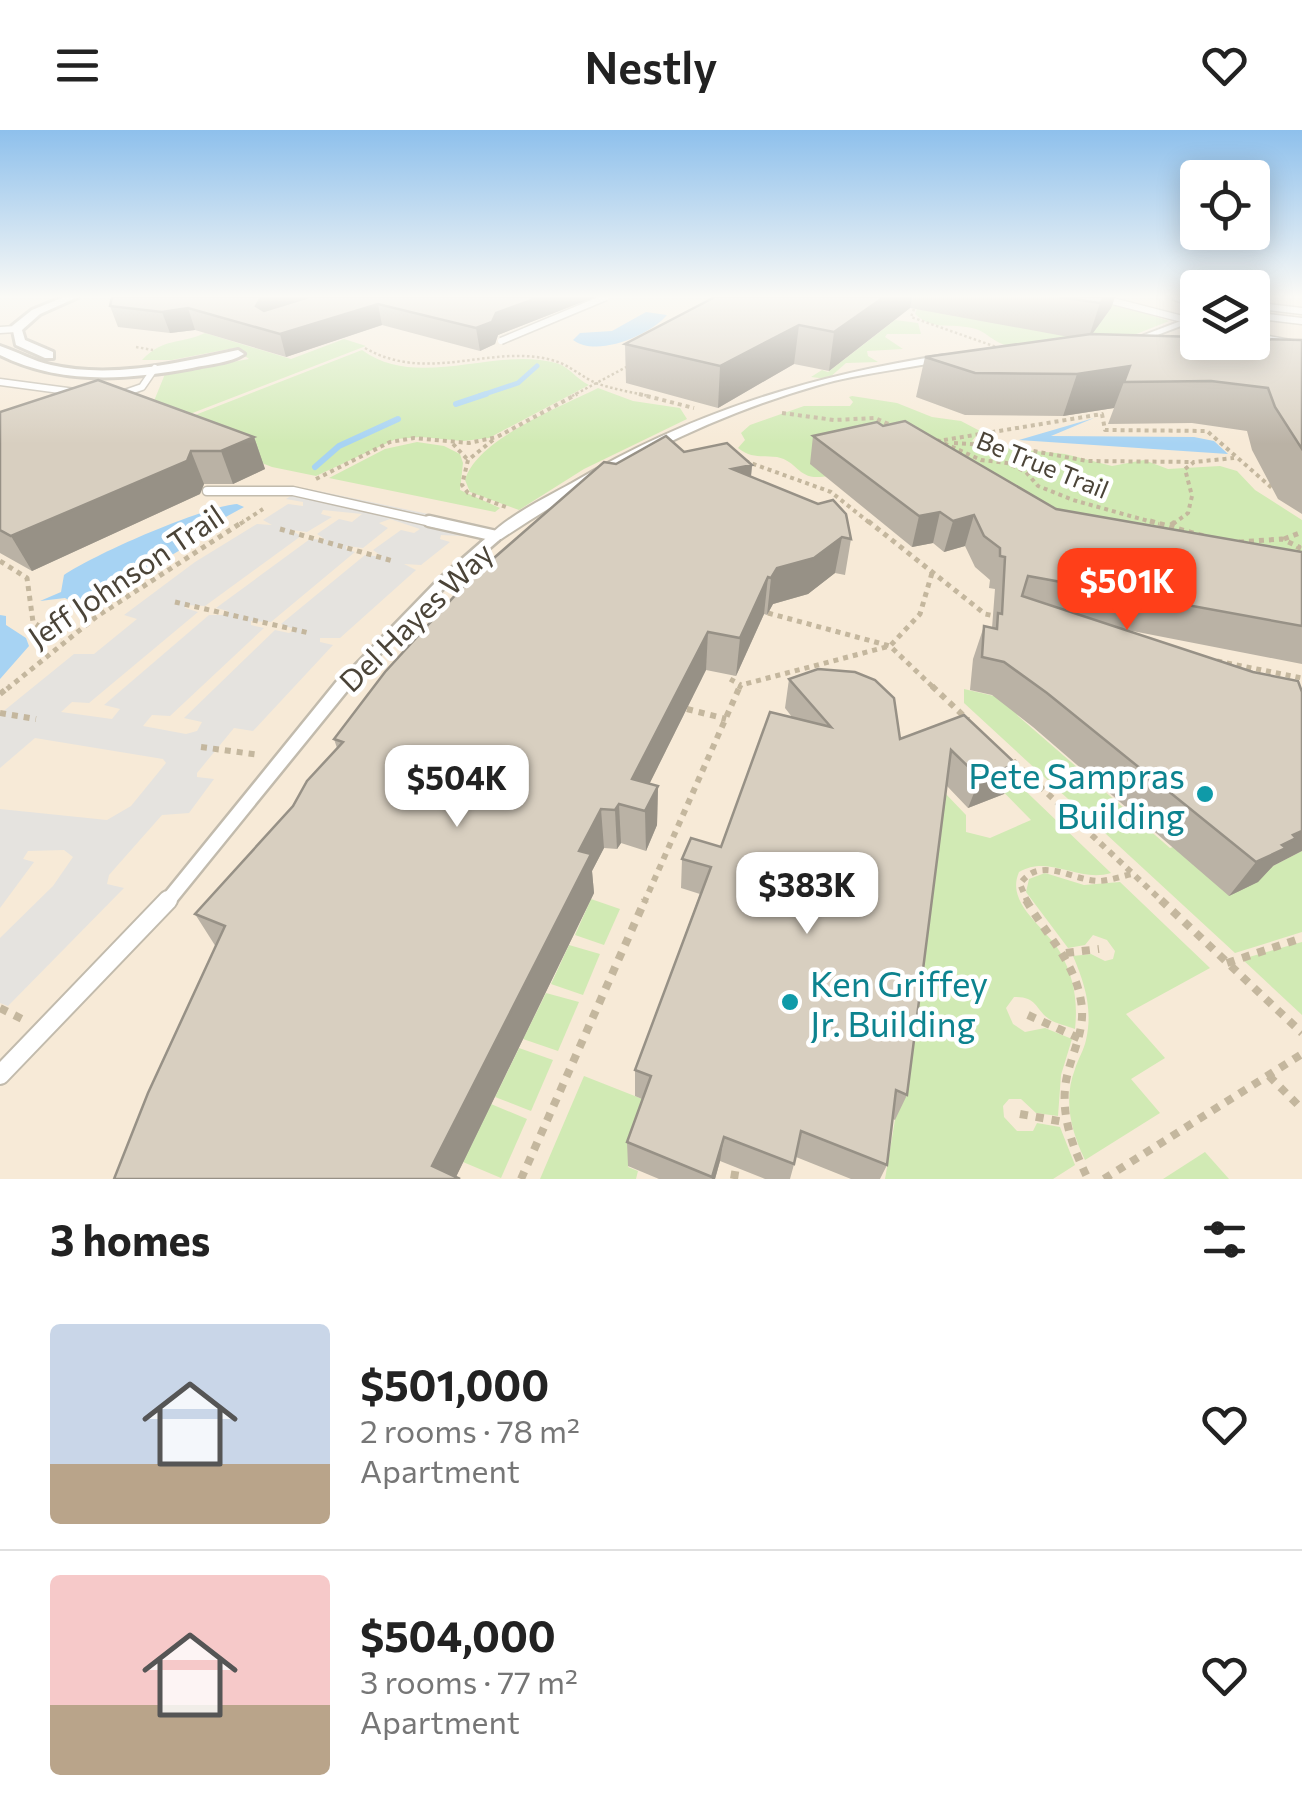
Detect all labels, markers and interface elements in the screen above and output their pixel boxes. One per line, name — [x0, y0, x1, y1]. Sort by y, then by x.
icon: menu — [50, 38, 105, 93]
text: Nestly — [584, 38, 718, 93]
icon: heart — [1197, 38, 1252, 93]
map controls — [1180, 160, 1270, 360]
button: locate — [1180, 160, 1270, 250]
button: layers — [1180, 270, 1270, 360]
street label: Be True Trail — [973, 424, 1113, 504]
street label: Jeff Johnson Trail — [20, 496, 230, 654]
street label: Del Hayes Way — [330, 533, 500, 699]
pin: $501K — [1057, 548, 1197, 633]
text: $501K — [1079, 560, 1175, 600]
pin: $504K — [387, 745, 527, 830]
place label: Pete Sampras Building — [968, 753, 1185, 836]
text: $504K — [407, 757, 507, 797]
marker: Pete Sampras Building — [1194, 783, 1216, 805]
pin: $383K — [737, 852, 877, 937]
text: $383K — [758, 864, 856, 904]
place label: Ken Griffey Jr. Building — [810, 961, 988, 1044]
marker: Ken Griffey Jr. Building — [779, 991, 801, 1013]
icon: filters — [1197, 1212, 1252, 1267]
text: 3 homes — [50, 1213, 210, 1265]
text: $501,000 — [360, 1358, 549, 1410]
icon: home — [130, 1364, 250, 1484]
icon: heart — [1197, 1397, 1252, 1452]
text: 2 rooms · 78 m² — [360, 1410, 580, 1450]
text: Apartment — [360, 1450, 520, 1490]
text: $504,000 — [360, 1609, 556, 1661]
icon: home — [130, 1615, 250, 1735]
icon: heart — [1197, 1648, 1252, 1703]
text: 3 rooms · 77 m² — [360, 1661, 578, 1701]
text: Apartment — [360, 1701, 520, 1741]

